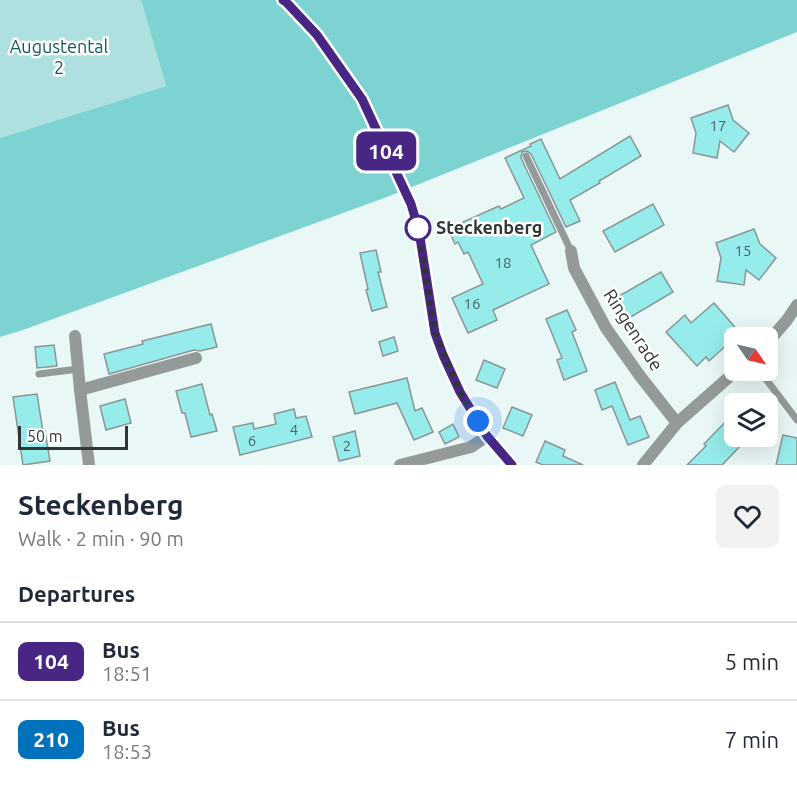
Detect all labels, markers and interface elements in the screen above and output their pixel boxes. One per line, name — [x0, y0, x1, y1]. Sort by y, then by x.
park label: Augustental 2 — [10, 36, 109, 77]
house number: 17 — [710, 117, 726, 134]
line badge: 104 — [352, 132, 420, 170]
text: 104 — [368, 139, 404, 163]
marker: Steckenberg — [405, 215, 431, 241]
place label: Steckenberg — [436, 217, 542, 237]
house number: 15 — [735, 242, 751, 259]
house number: 18 — [495, 254, 511, 271]
street label: Ringenrade — [600, 285, 668, 374]
house number: 16 — [464, 295, 480, 312]
north arrow — [724, 327, 778, 381]
map controls — [724, 327, 778, 447]
button: layers — [724, 393, 778, 447]
your location — [463, 406, 493, 436]
house number: 4 — [290, 421, 298, 438]
scale bar — [18, 423, 128, 450]
text: 50 m — [27, 427, 63, 445]
house number: 6 — [248, 432, 256, 449]
house number: 2 — [343, 437, 351, 454]
button: heart — [716, 485, 779, 548]
text: Steckenberg — [18, 489, 183, 520]
text: Walk · 2 min · 90 m — [18, 527, 184, 550]
text: Departures — [18, 581, 135, 606]
text: Bus — [102, 637, 140, 662]
text: 104 — [33, 649, 69, 673]
text: 5 min — [725, 649, 779, 674]
text: 18:51 — [102, 662, 152, 685]
text: Bus — [102, 715, 140, 740]
text: 210 — [33, 727, 69, 751]
text: 7 min — [725, 727, 779, 752]
text: 18:53 — [102, 740, 152, 763]

